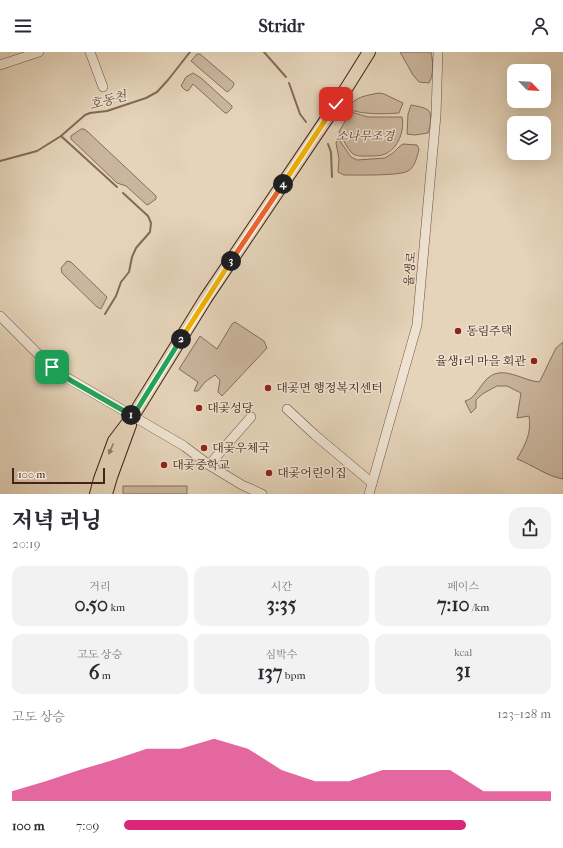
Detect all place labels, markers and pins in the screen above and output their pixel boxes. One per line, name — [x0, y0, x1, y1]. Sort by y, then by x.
pin — [319, 87, 353, 121]
pin: 4 — [273, 174, 293, 194]
pin: 3 — [221, 251, 241, 271]
place label: 동림주택 — [466, 324, 512, 338]
marker: 동림주택 — [453, 326, 463, 336]
pin: 2 — [171, 329, 191, 349]
pin — [35, 350, 69, 384]
place label: 율생1리 마을 회관 — [435, 354, 526, 368]
marker: 율생1리 마을 회관 — [529, 356, 539, 366]
place label: 대곶면 행정복지센터 — [276, 381, 383, 395]
marker: 대곶면 행정복지센터 — [263, 383, 273, 393]
place label: 대곶성당 — [207, 401, 254, 415]
marker: 대곶성당 — [194, 403, 204, 413]
pin: 1 — [121, 405, 141, 425]
place label: 대곶우체국 — [212, 441, 270, 455]
marker: 대곶우체국 — [199, 443, 209, 453]
place label: 대곶중학교 — [172, 458, 230, 472]
marker: 대곶중학교 — [159, 460, 169, 470]
place label: 대곶어린이집 — [277, 466, 347, 480]
marker: 대곶어린이집 — [264, 468, 274, 478]

